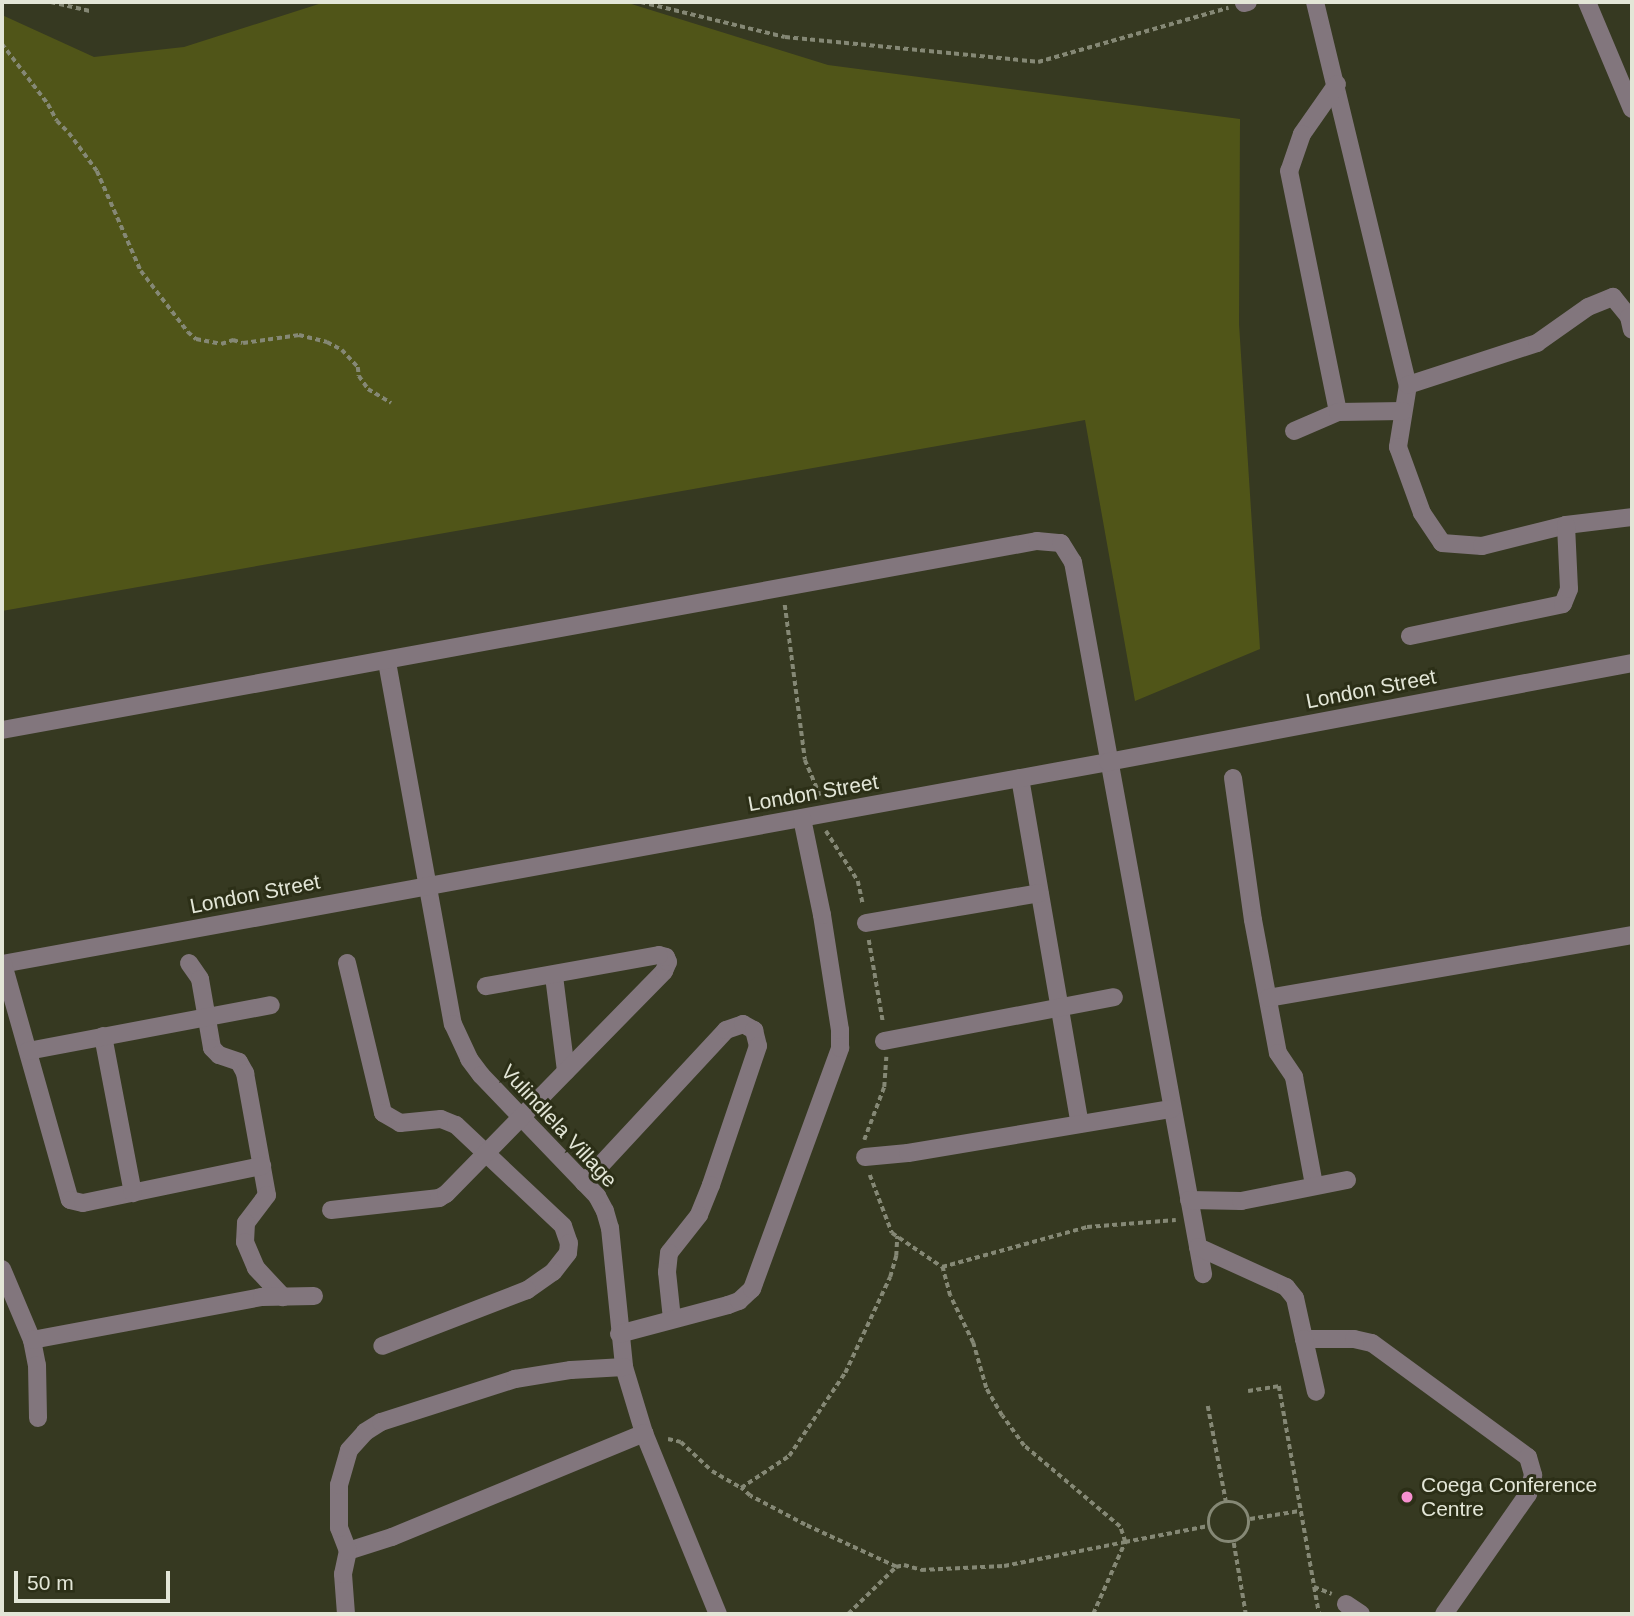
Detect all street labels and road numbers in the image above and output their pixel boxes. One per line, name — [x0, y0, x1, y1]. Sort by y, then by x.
street label: London Street — [1304, 664, 1438, 714]
street label: London Street — [746, 769, 880, 817]
street label: London Street — [188, 869, 322, 919]
street label: Vulindlela Village — [496, 1059, 622, 1193]

